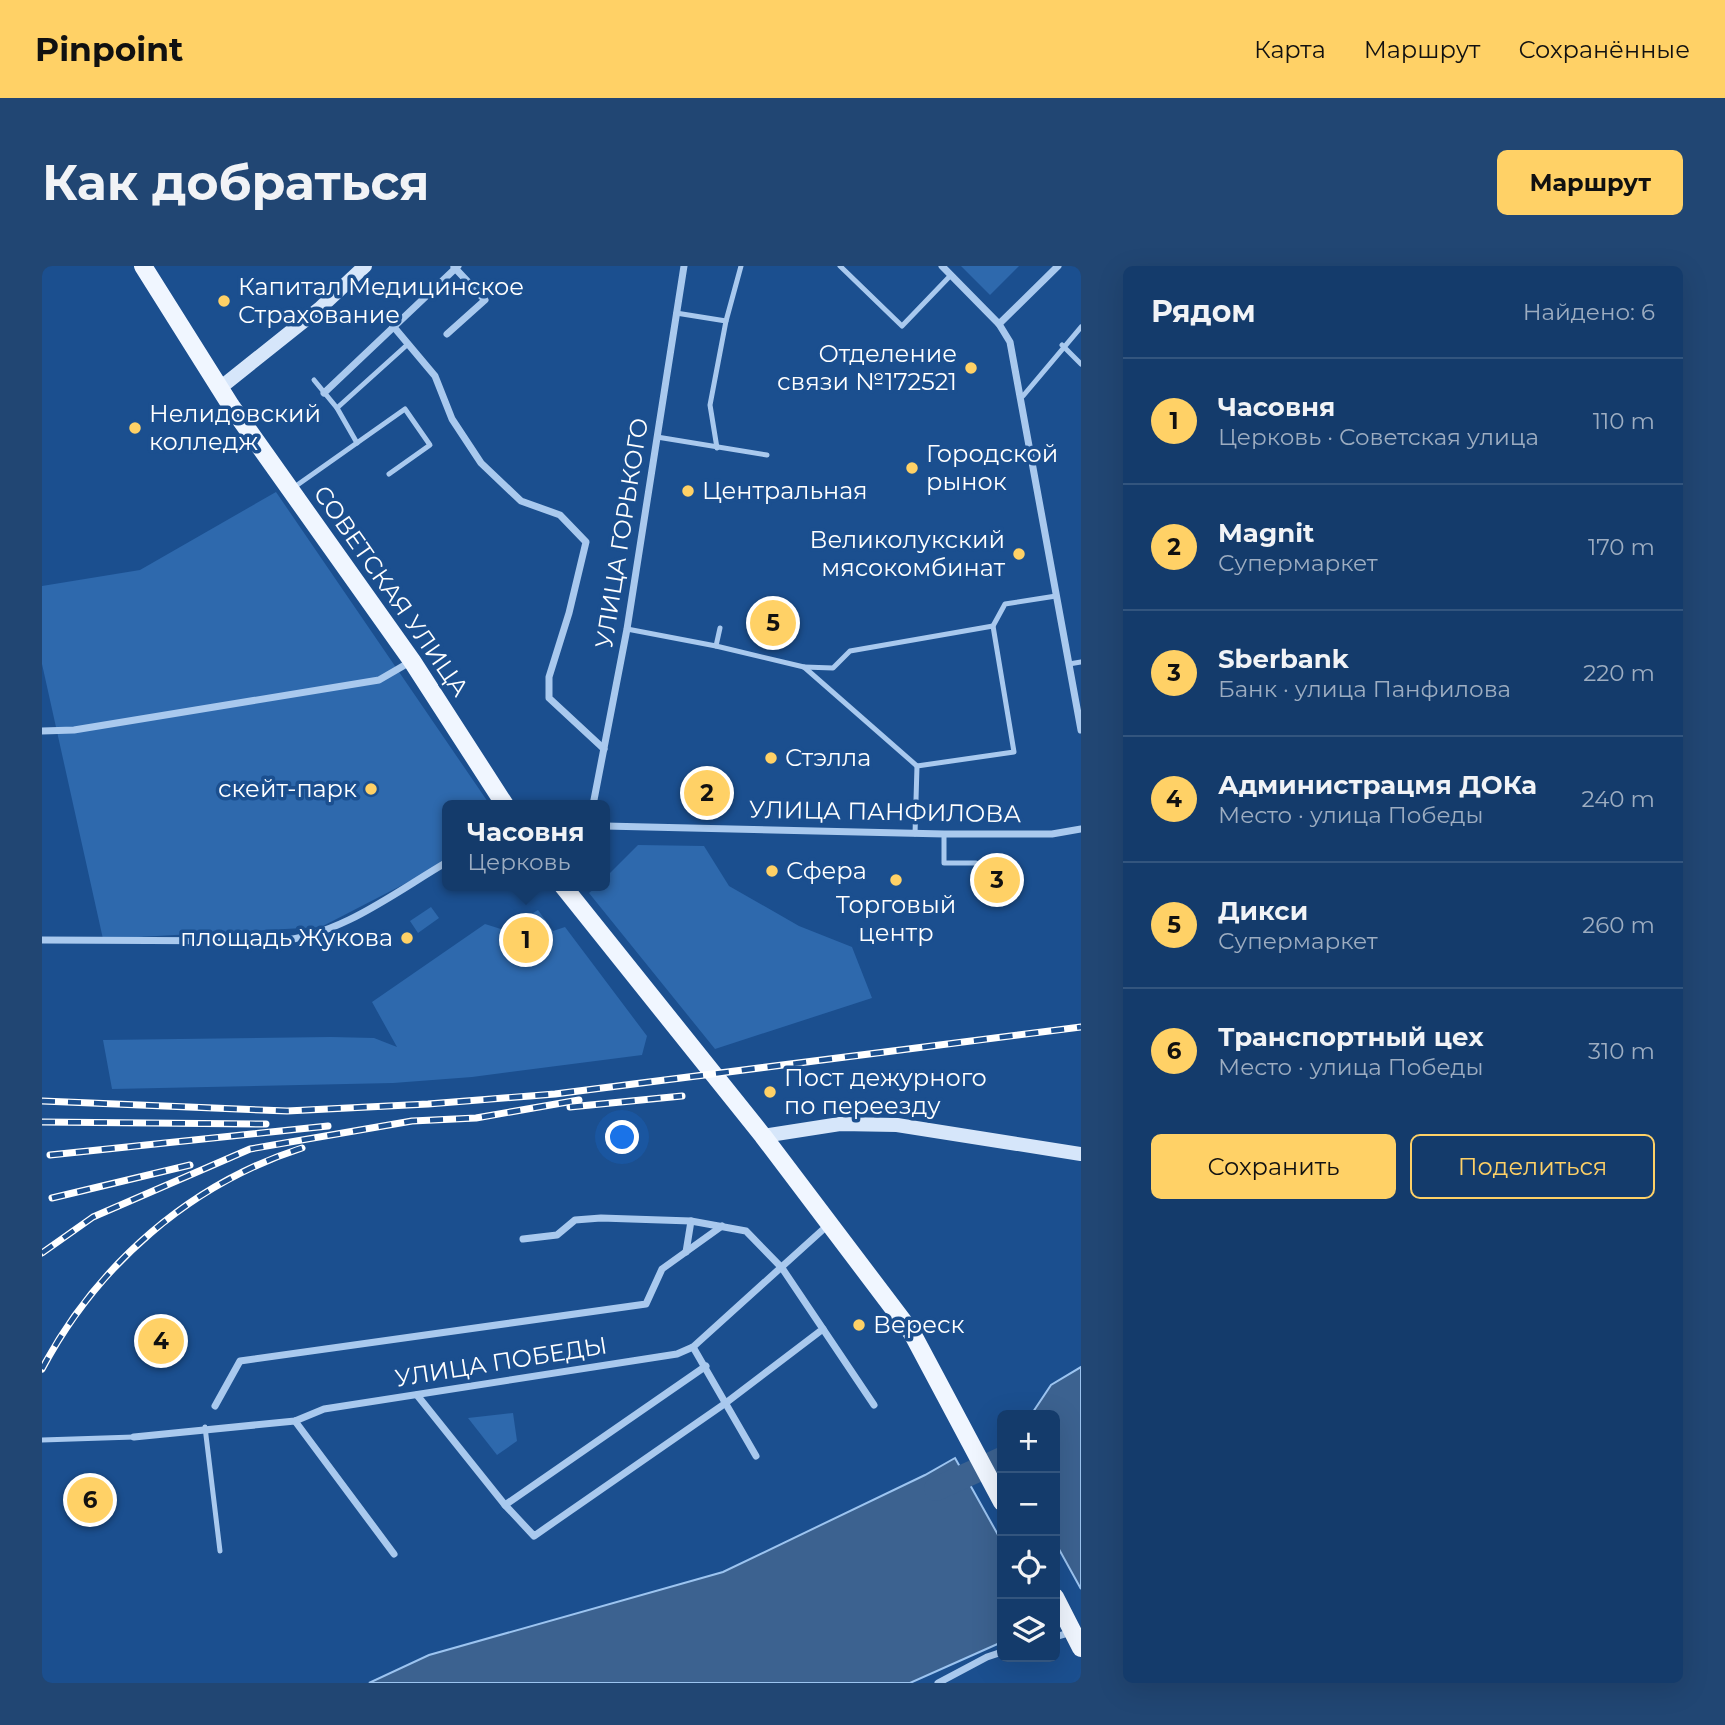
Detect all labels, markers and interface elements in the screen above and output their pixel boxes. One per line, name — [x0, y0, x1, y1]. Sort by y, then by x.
text: Pinpoint — [35, 29, 183, 69]
text: Карта — [1254, 35, 1326, 64]
text: Маршрут — [1364, 35, 1480, 64]
text: Сохранённые — [1518, 35, 1690, 64]
button: Маршрут — [1497, 150, 1683, 215]
text: Как добраться — [42, 153, 430, 212]
place label: Капитал Медицинское Страхование — [238, 272, 524, 329]
marker: Капитал Медицинское Страхование — [216, 293, 232, 309]
text: Рядом — [1151, 293, 1256, 330]
text: Найдено: 6 — [1523, 298, 1655, 326]
place label: Отделение связи №172521 — [777, 339, 957, 396]
marker: Отделение связи №172521 — [963, 360, 979, 376]
text: Часовня — [1218, 391, 1335, 423]
place label: Нелидовский колледж — [149, 399, 321, 456]
text: 1 — [1169, 407, 1179, 435]
text: 110 m — [1593, 407, 1655, 435]
street label: УЛИЦА ГОРЬКОГО — [589, 416, 654, 650]
marker: Нелидовский колледж — [127, 420, 143, 436]
text: Церковь · Советская улица — [1218, 423, 1539, 451]
place label: Городской рынок — [926, 439, 1058, 496]
marker: Городской рынок — [904, 460, 920, 476]
place label: Центральная — [702, 476, 868, 505]
street label: СОВЕТСКАЯ УЛИЦА — [308, 480, 475, 702]
marker: Центральная — [680, 483, 696, 499]
text: Magnit — [1218, 517, 1314, 549]
place label: Великолукский мясокомбинат — [809, 525, 1006, 582]
text: 2 — [1167, 533, 1181, 561]
text: 170 m — [1588, 533, 1655, 561]
marker: Великолукский мясокомбинат — [1011, 546, 1027, 562]
text: Супермаркет — [1218, 549, 1378, 577]
pin: 5 — [750, 597, 796, 649]
text: Sberbank — [1218, 643, 1349, 675]
text: 3 — [1167, 659, 1181, 687]
text: 220 m — [1583, 659, 1655, 687]
text: Банк · улица Панфилова — [1218, 675, 1511, 703]
place label: Стэлла — [785, 743, 871, 772]
marker: Стэлла — [763, 750, 779, 766]
pin: 2 — [684, 767, 730, 819]
text: Администрацмя ДОКа — [1218, 769, 1537, 801]
place label: скейт-парк — [218, 774, 357, 803]
marker: скейт-парк — [363, 781, 379, 797]
text: 4 — [1166, 785, 1182, 813]
text: 240 m — [1582, 785, 1655, 813]
street label: УЛИЦА ПАНФИЛОВА — [749, 795, 1022, 828]
popup — [442, 800, 610, 891]
text: Место · улица Победы — [1218, 801, 1483, 829]
text: Часовня — [467, 816, 585, 848]
text: Церковь — [467, 848, 570, 876]
pin: 3 — [974, 854, 1020, 906]
place label: Сфера — [786, 856, 867, 885]
marker: Сфера — [764, 863, 780, 879]
marker: Торговый центр — [888, 872, 904, 888]
place label: Торговый центр — [836, 890, 956, 947]
text: Дикси — [1218, 895, 1308, 927]
text: 5 — [1167, 911, 1181, 939]
text: 260 m — [1582, 911, 1655, 939]
pin: 1 — [503, 914, 549, 966]
place label: площадь Жукова — [180, 923, 393, 952]
text: Супермаркет — [1218, 927, 1378, 955]
marker: площадь Жукова — [399, 930, 415, 946]
text: Транспортный цех — [1218, 1021, 1484, 1053]
text: 6 — [1167, 1037, 1181, 1065]
text: 310 m — [1588, 1037, 1655, 1065]
text: Место · улица Победы — [1218, 1053, 1483, 1081]
place label: Пост дежурного по переезду — [784, 1063, 987, 1120]
marker: Пост дежурного по переезду — [762, 1084, 778, 1100]
your location — [605, 1120, 639, 1154]
button: Сохранить — [1151, 1134, 1396, 1199]
button: Поделиться — [1410, 1134, 1655, 1199]
place label: Вереск — [873, 1310, 965, 1339]
pin: 4 — [138, 1315, 184, 1367]
marker: Вереск — [851, 1317, 867, 1333]
street label: УЛИЦА ПОБЕДЫ — [393, 1330, 609, 1393]
map controls — [997, 1410, 1060, 1662]
button: + — [997, 1410, 1060, 1473]
button: − — [997, 1473, 1060, 1536]
pin: 6 — [67, 1474, 113, 1526]
button: locate — [997, 1536, 1060, 1599]
button: layers — [997, 1599, 1060, 1662]

